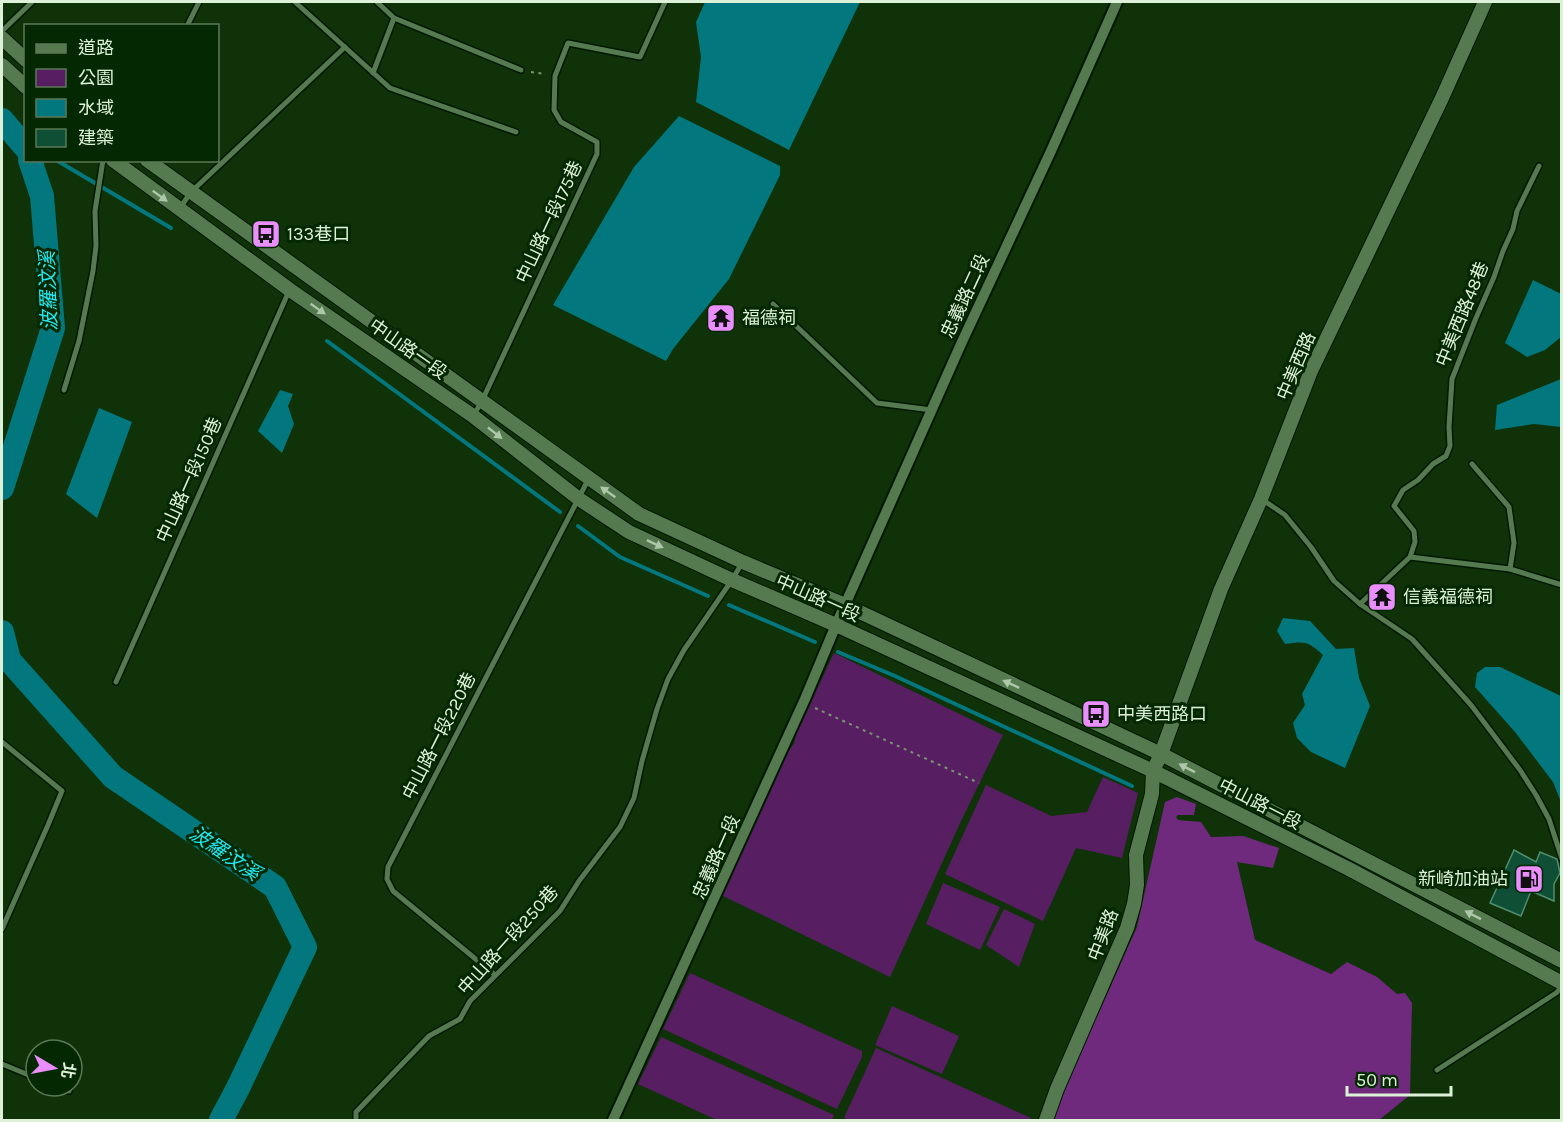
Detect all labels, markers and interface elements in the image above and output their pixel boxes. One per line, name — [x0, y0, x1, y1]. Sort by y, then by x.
legend — [24, 24, 219, 162]
text: 道路 — [78, 37, 114, 59]
text: 公園 — [78, 67, 114, 89]
text: 水域 — [78, 97, 114, 119]
text: 建築 — [78, 127, 114, 149]
street label: 中山路一段175巷 — [511, 157, 587, 287]
one-way arrow — [152, 189, 167, 201]
bus stop icon: 133巷口 — [250, 218, 282, 250]
place label: 133巷口 — [287, 223, 350, 245]
water label: 波羅汶溪 — [36, 248, 61, 331]
street label: 忠義路二段 — [936, 251, 994, 341]
street label: 中美西路48巷 — [1431, 258, 1493, 370]
temple icon: 福德祠 — [705, 302, 737, 334]
one-way arrow — [310, 303, 326, 314]
place label: 福德祠 — [742, 307, 796, 329]
street label: 中山路一段 — [365, 314, 451, 384]
street label: 中美西路 — [1272, 329, 1320, 403]
street label: 中山路一段150巷 — [152, 414, 226, 546]
one-way arrow — [487, 427, 502, 439]
one-way arrow — [601, 486, 617, 498]
one-way arrow — [646, 539, 663, 548]
street label: 中山路一段 — [772, 570, 864, 626]
temple icon: 信義福德祠 — [1366, 581, 1398, 613]
place label: 信義福德祠 — [1403, 586, 1493, 608]
street label: 中山路一段220巷 — [398, 669, 480, 803]
one-way arrow — [1003, 679, 1020, 688]
bus stop icon: 中美西路口 — [1080, 698, 1112, 730]
place label: 中美西路口 — [1117, 703, 1207, 725]
one-way arrow — [1178, 763, 1196, 773]
street label: 中山路一段 — [1215, 774, 1305, 834]
street label: 忠義路一段 — [688, 811, 744, 903]
water label: 波羅汶溪 — [185, 822, 267, 887]
fuel station icon: 新崎加油站 — [1513, 863, 1545, 895]
place label: 新崎加油站 — [1418, 868, 1508, 890]
street label: 中山路一段250巷 — [453, 881, 563, 999]
street label: 中美路 — [1083, 906, 1123, 964]
one-way arrow — [1464, 910, 1481, 919]
north arrow — [24, 1038, 84, 1098]
scale bar — [1347, 1059, 1450, 1097]
text: 北 — [58, 1061, 79, 1080]
text: 50 m — [1356, 1069, 1398, 1091]

